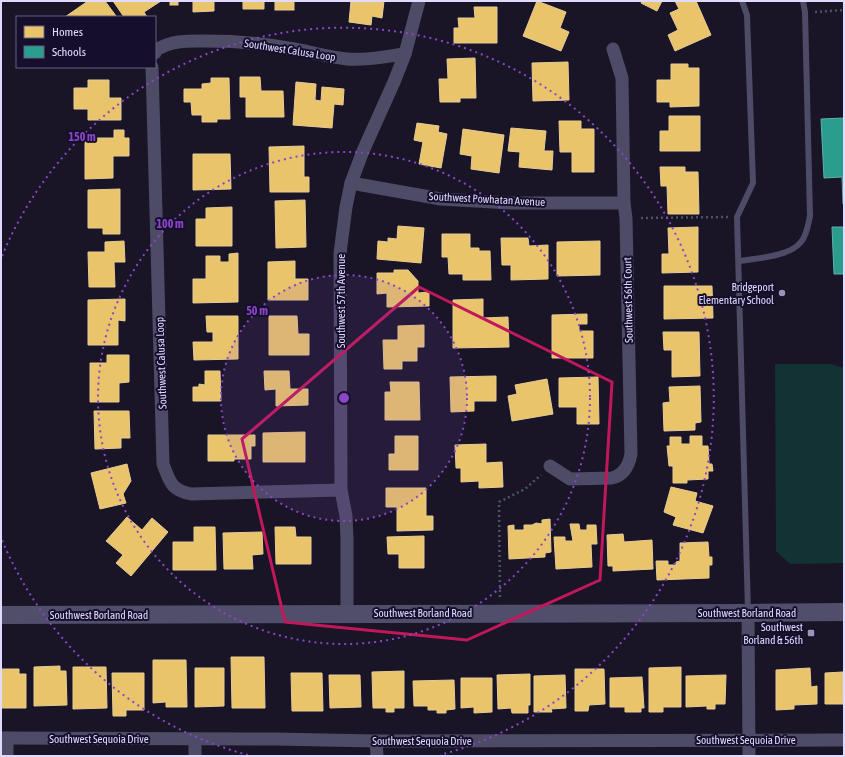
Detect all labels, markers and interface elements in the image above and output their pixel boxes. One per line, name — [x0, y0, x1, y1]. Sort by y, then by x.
legend — [16, 16, 156, 68]
text: Homes — [52, 25, 83, 39]
street label: Southwest Calusa Loop — [244, 37, 336, 63]
text: Schools — [52, 45, 86, 59]
text: 150 m — [68, 130, 96, 144]
street label: Southwest Powhatan Avenue — [428, 190, 546, 208]
text: 100 m — [156, 217, 184, 231]
street label: Southwest 57th Avenue — [335, 254, 347, 348]
street label: Southwest 56th Court — [621, 257, 635, 343]
place label: Bridgeport Elementary School — [698, 281, 774, 306]
marker: Bridgeport Elementary School — [777, 288, 787, 298]
text: 50 m — [246, 304, 268, 318]
street label: Southwest Calusa Loop — [153, 317, 169, 409]
centre of rings — [337, 391, 351, 405]
street label: Southwest Borland Road — [374, 607, 472, 619]
street label: Southwest Borland Road — [698, 607, 796, 619]
street label: Southwest Borland Road — [50, 609, 148, 621]
place label: Southwest Borland & 56th — [743, 621, 803, 646]
marker: Southwest Borland & 56th — [806, 628, 816, 638]
street label: Southwest Sequoia Drive — [49, 733, 149, 745]
street label: Southwest Sequoia Drive — [696, 734, 796, 746]
street label: Southwest Sequoia Drive — [372, 735, 472, 747]

